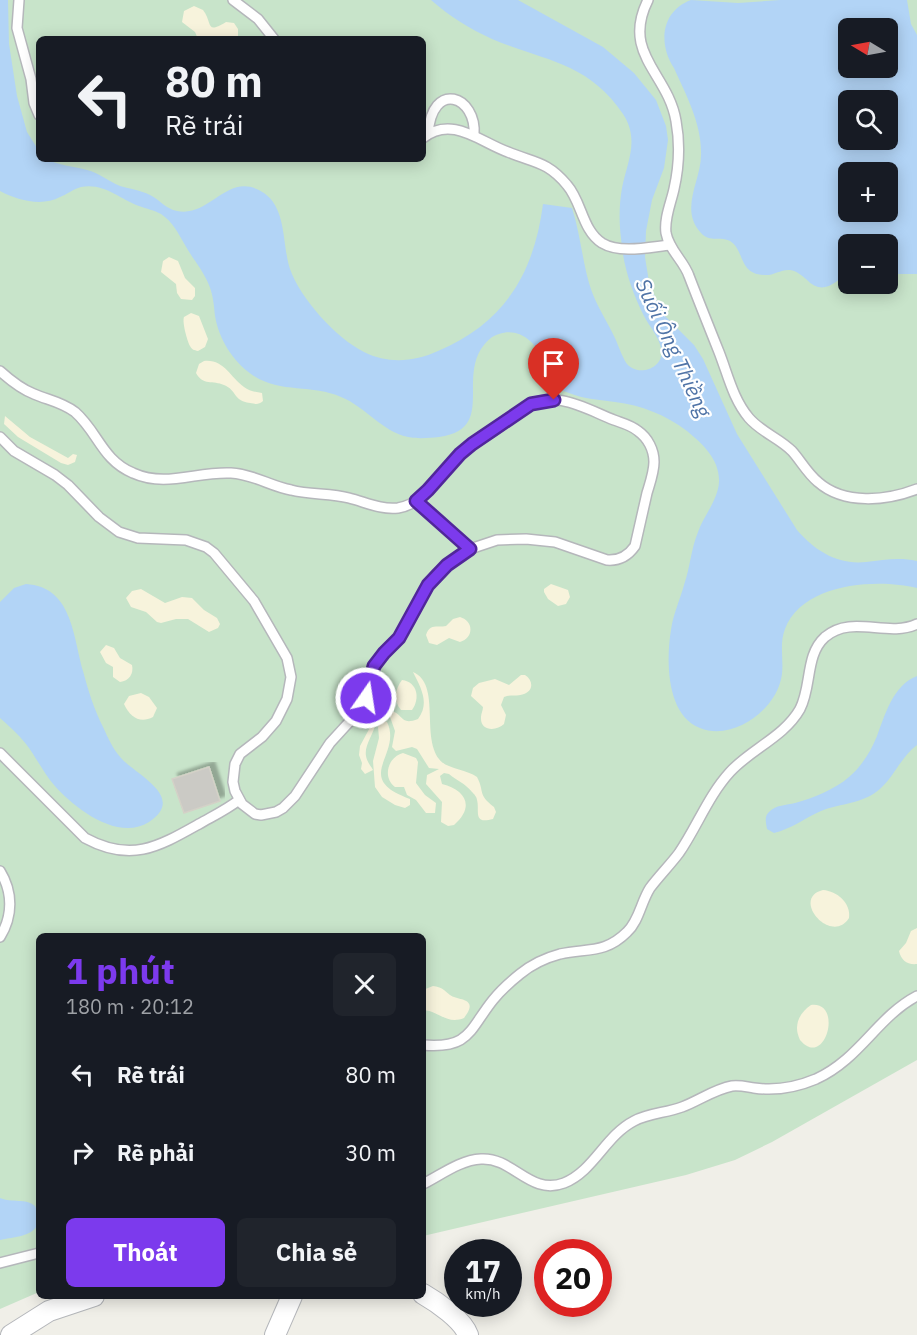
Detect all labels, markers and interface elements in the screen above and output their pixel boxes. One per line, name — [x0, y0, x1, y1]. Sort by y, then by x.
north arrow — [838, 18, 898, 78]
map controls — [838, 18, 898, 294]
text: 80 m — [165, 54, 263, 109]
icon: left — [66, 60, 144, 138]
button: search — [838, 90, 898, 150]
text: Rẽ trái — [165, 107, 244, 142]
button: + — [838, 162, 898, 222]
button: − — [838, 234, 898, 294]
water label: Suối Ông Thiềng — [630, 274, 719, 423]
pin — [528, 338, 579, 400]
icon: arrive — [537, 347, 570, 380]
position arrow — [334, 666, 398, 730]
text: 1 phút — [66, 947, 175, 994]
button: close — [333, 953, 396, 1016]
text: 180 m · 20:12 — [66, 993, 194, 1020]
icon: left — [66, 1058, 99, 1091]
text: Rẽ trái — [117, 1060, 185, 1089]
text: 80 m — [345, 1060, 396, 1089]
icon: right — [66, 1136, 99, 1169]
text: Rẽ phải — [117, 1138, 194, 1167]
text: 30 m — [345, 1138, 396, 1167]
button: Thoát — [66, 1218, 225, 1287]
button: Chia sẻ — [237, 1218, 396, 1287]
speed limit sign: 20 — [534, 1239, 612, 1317]
text: 17 — [465, 1251, 501, 1290]
text: km/h — [465, 1284, 501, 1303]

